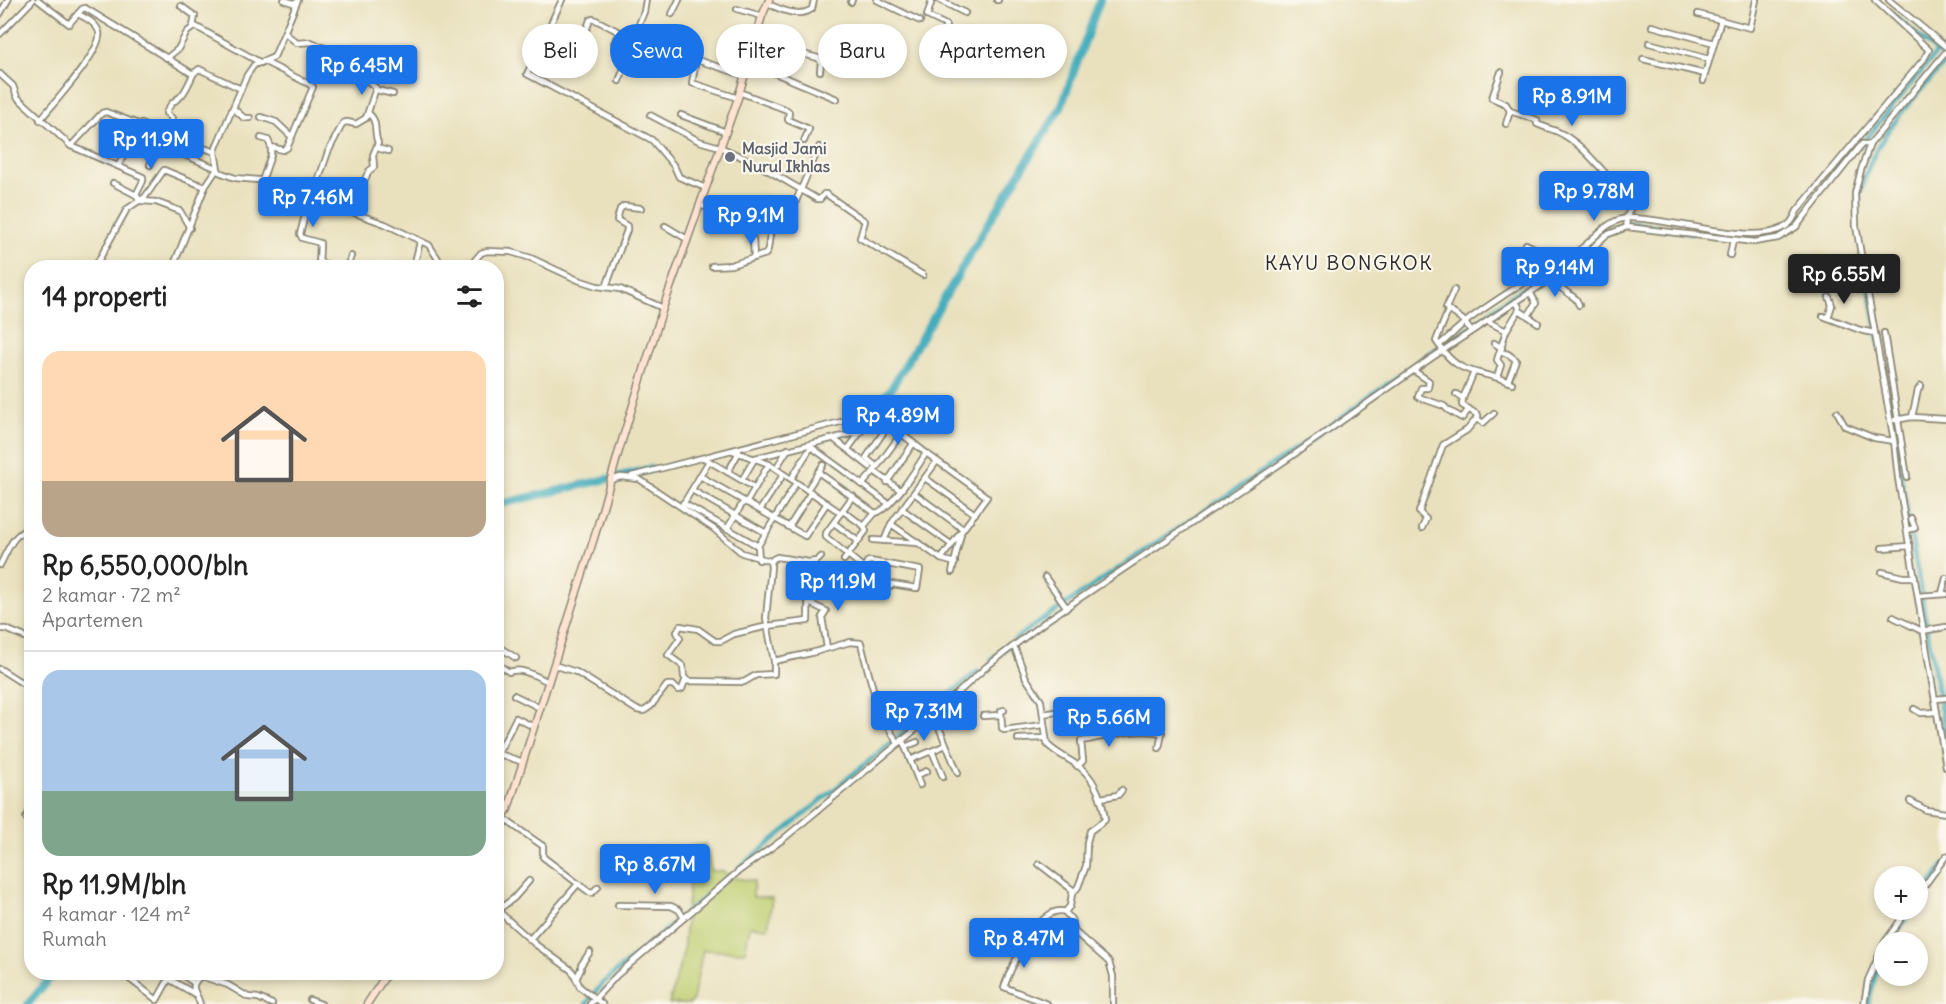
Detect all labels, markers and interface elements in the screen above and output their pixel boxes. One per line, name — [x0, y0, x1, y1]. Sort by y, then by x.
chip: Beli — [522, 24, 598, 78]
chip: Sewa — [610, 24, 704, 78]
chip: Filter — [716, 24, 806, 78]
chip: Baru — [818, 24, 907, 78]
chip: Apartemen — [919, 24, 1067, 78]
pin: Rp 6.45M — [300, 45, 424, 96]
text: Rp 6.45M — [320, 52, 404, 77]
pin: Rp 8.91M — [1510, 76, 1634, 127]
text: Rp 8.91M — [1532, 83, 1612, 108]
pin: Rp 11.9M — [89, 119, 213, 170]
text: Rp 11.9M — [113, 126, 189, 151]
place label: Masjid Jami Nurul Ikhlas — [742, 138, 830, 176]
marker: Masjid Jami Nurul Ikhlas — [723, 150, 737, 164]
pin: Rp 9.78M — [1532, 171, 1656, 222]
pin: Rp 7.46M — [251, 177, 375, 228]
text: Rp 9.78M — [1553, 178, 1635, 203]
text: Rp 7.46M — [272, 184, 354, 209]
pin: Rp 9.1M — [696, 195, 806, 246]
text: Rp 9.1M — [717, 202, 785, 227]
pin: Rp 9.14M — [1493, 247, 1617, 298]
district label: KAYU BONGKOK — [1265, 250, 1433, 275]
text: Rp 9.14M — [1515, 254, 1595, 279]
pin: Rp 6.55M — [1782, 254, 1906, 305]
text: Rp 6.55M — [1802, 261, 1886, 286]
text: 14 properti — [42, 280, 167, 313]
icon: filters — [453, 280, 486, 313]
icon: home — [210, 390, 318, 498]
pin: Rp 4.89M — [836, 395, 960, 446]
text: Rp 4.89M — [856, 402, 940, 427]
text: Rp 6,550,000/bln — [42, 549, 248, 582]
pin: Rp 11.9M — [776, 561, 900, 612]
text: Rp 11.9M — [800, 568, 876, 593]
text: 2 kamar · 72 m² — [42, 582, 181, 607]
text: Apartemen — [42, 607, 143, 632]
pin: Rp 7.31M — [862, 691, 986, 742]
pin: Rp 5.66M — [1047, 697, 1171, 748]
text: Rp 7.31M — [885, 698, 963, 723]
text: Rp 5.66M — [1067, 704, 1151, 729]
icon: home — [210, 709, 318, 817]
pin: Rp 8.67M — [593, 844, 717, 895]
text: Rp 8.67M — [614, 851, 696, 876]
map controls — [1874, 866, 1928, 986]
button: + — [1874, 866, 1928, 920]
text: Rp 11.9M/bln — [42, 868, 186, 901]
text: 4 kamar · 124 m² — [42, 901, 191, 926]
pin: Rp 8.47M — [962, 918, 1086, 969]
text: Rp 8.47M — [983, 925, 1065, 950]
text: Rumah — [42, 926, 107, 951]
button: − — [1874, 932, 1928, 986]

